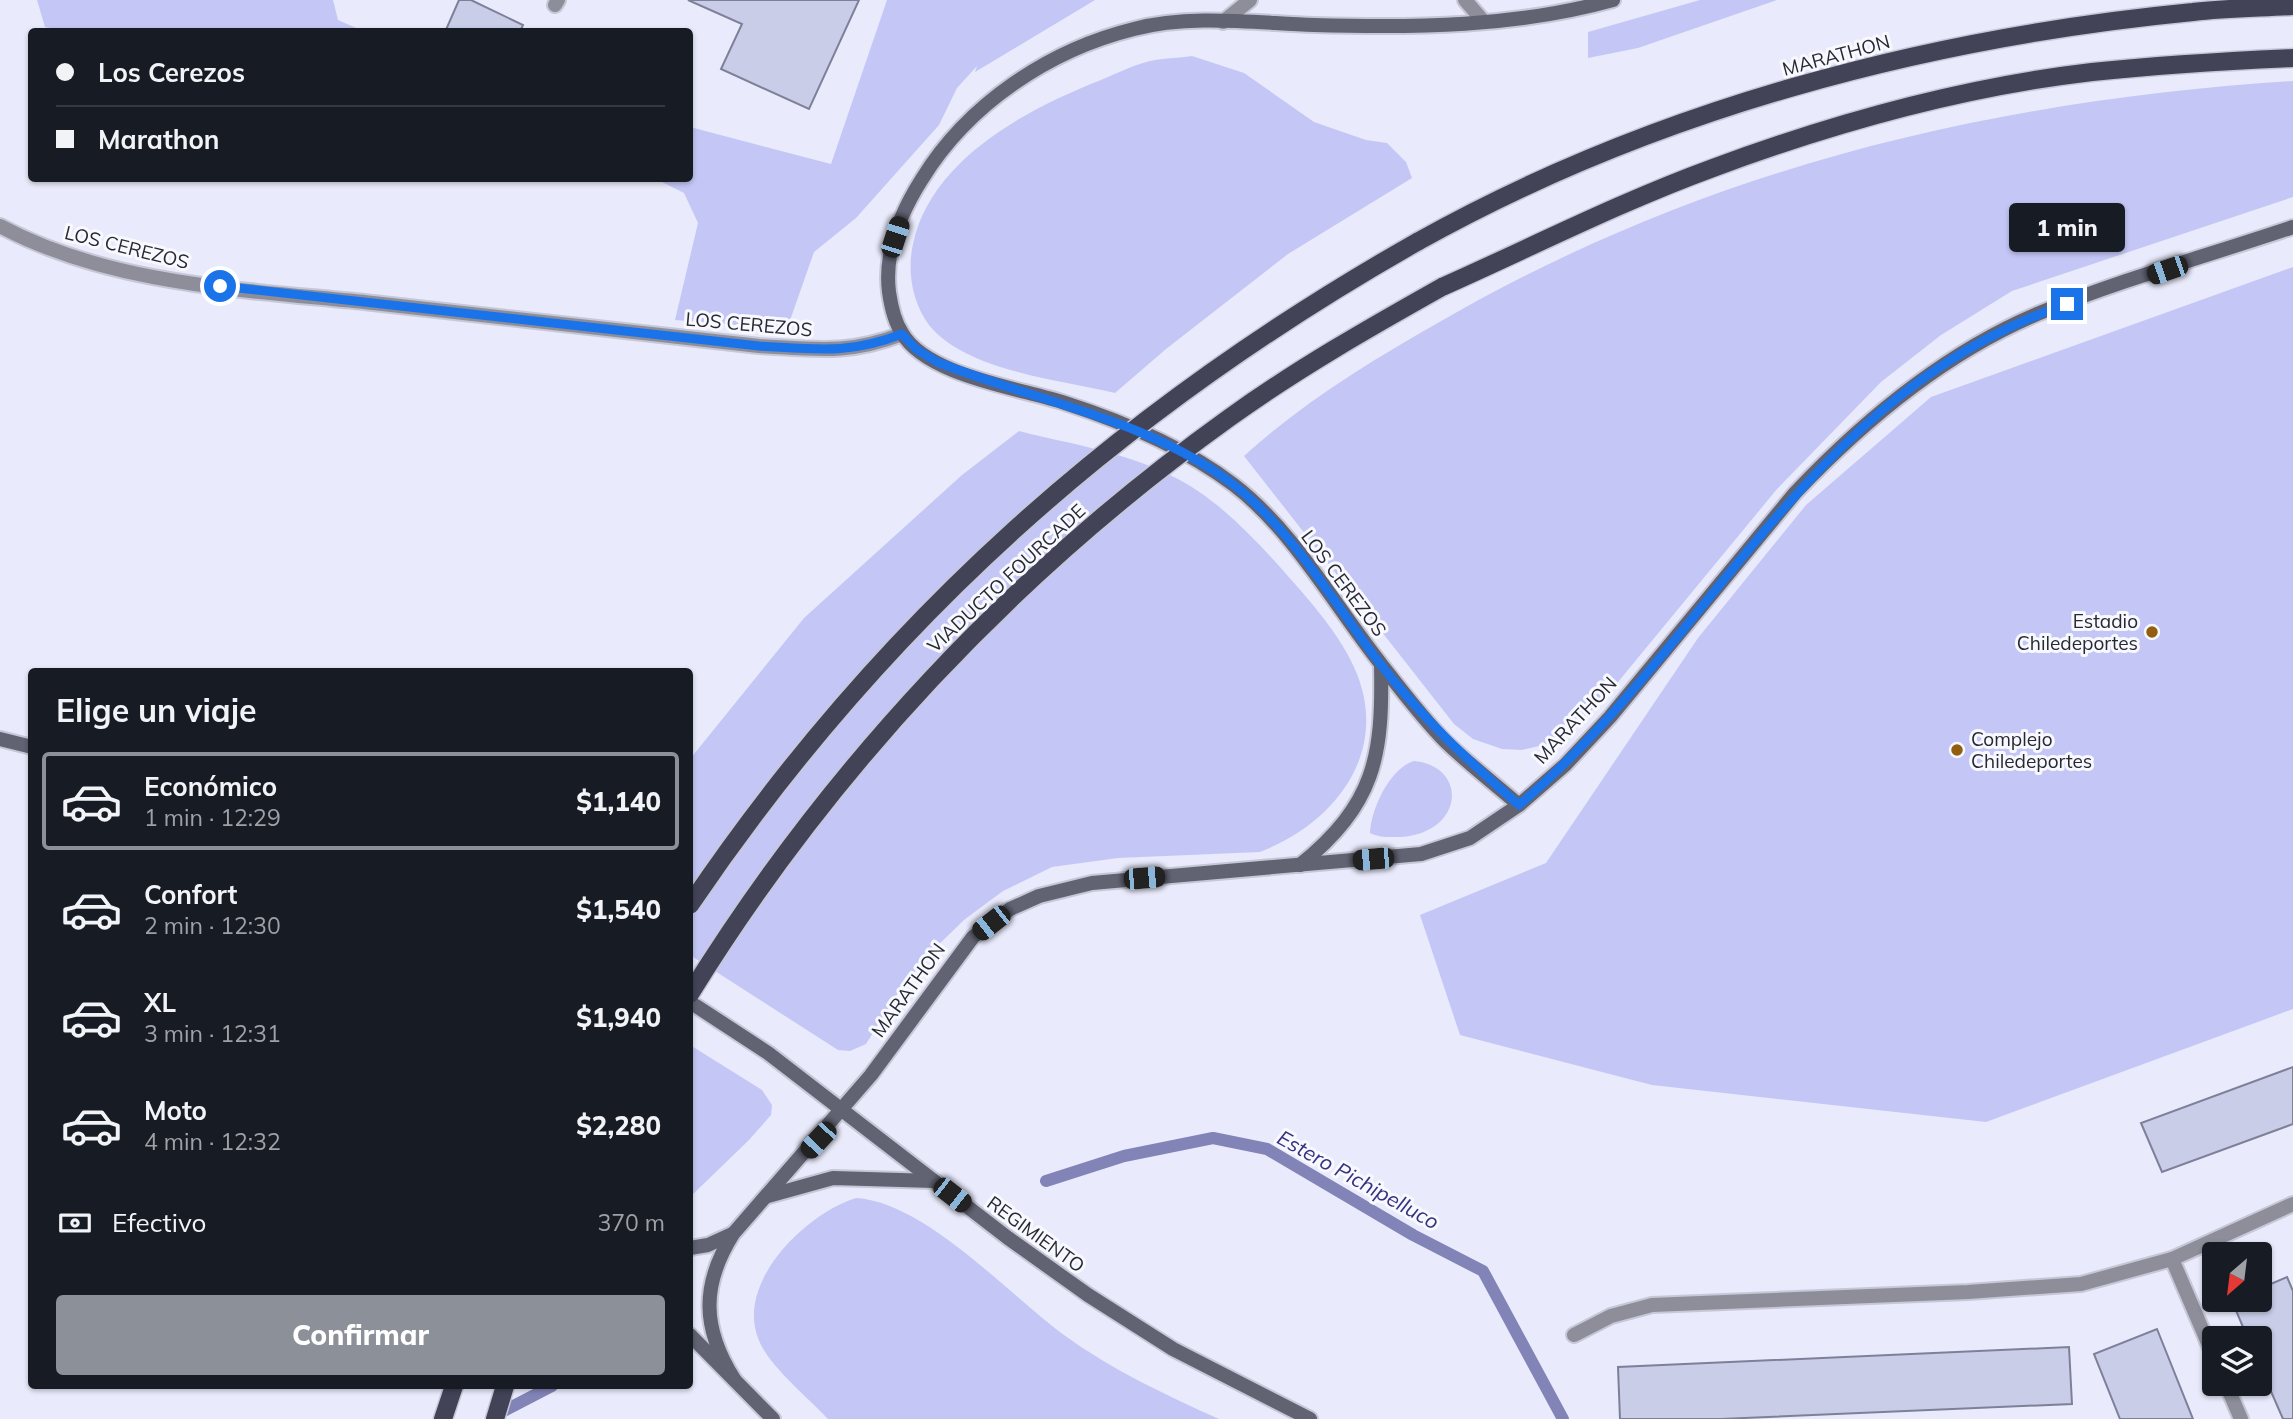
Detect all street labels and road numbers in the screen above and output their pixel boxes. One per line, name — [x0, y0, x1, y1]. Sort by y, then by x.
street label: MARATHON — [1779, 29, 1893, 81]
street label: LOS CEREZOS — [62, 220, 192, 274]
street label: LOS CEREZOS — [685, 307, 813, 341]
street label: VIADUCTO FOURCADE — [922, 499, 1090, 657]
street label: LOS CEREZOS — [1296, 525, 1392, 641]
street label: MARATHON — [1529, 671, 1621, 769]
street label: MARATHON — [866, 938, 950, 1042]
street label: REGIMIENTO — [982, 1191, 1090, 1277]

